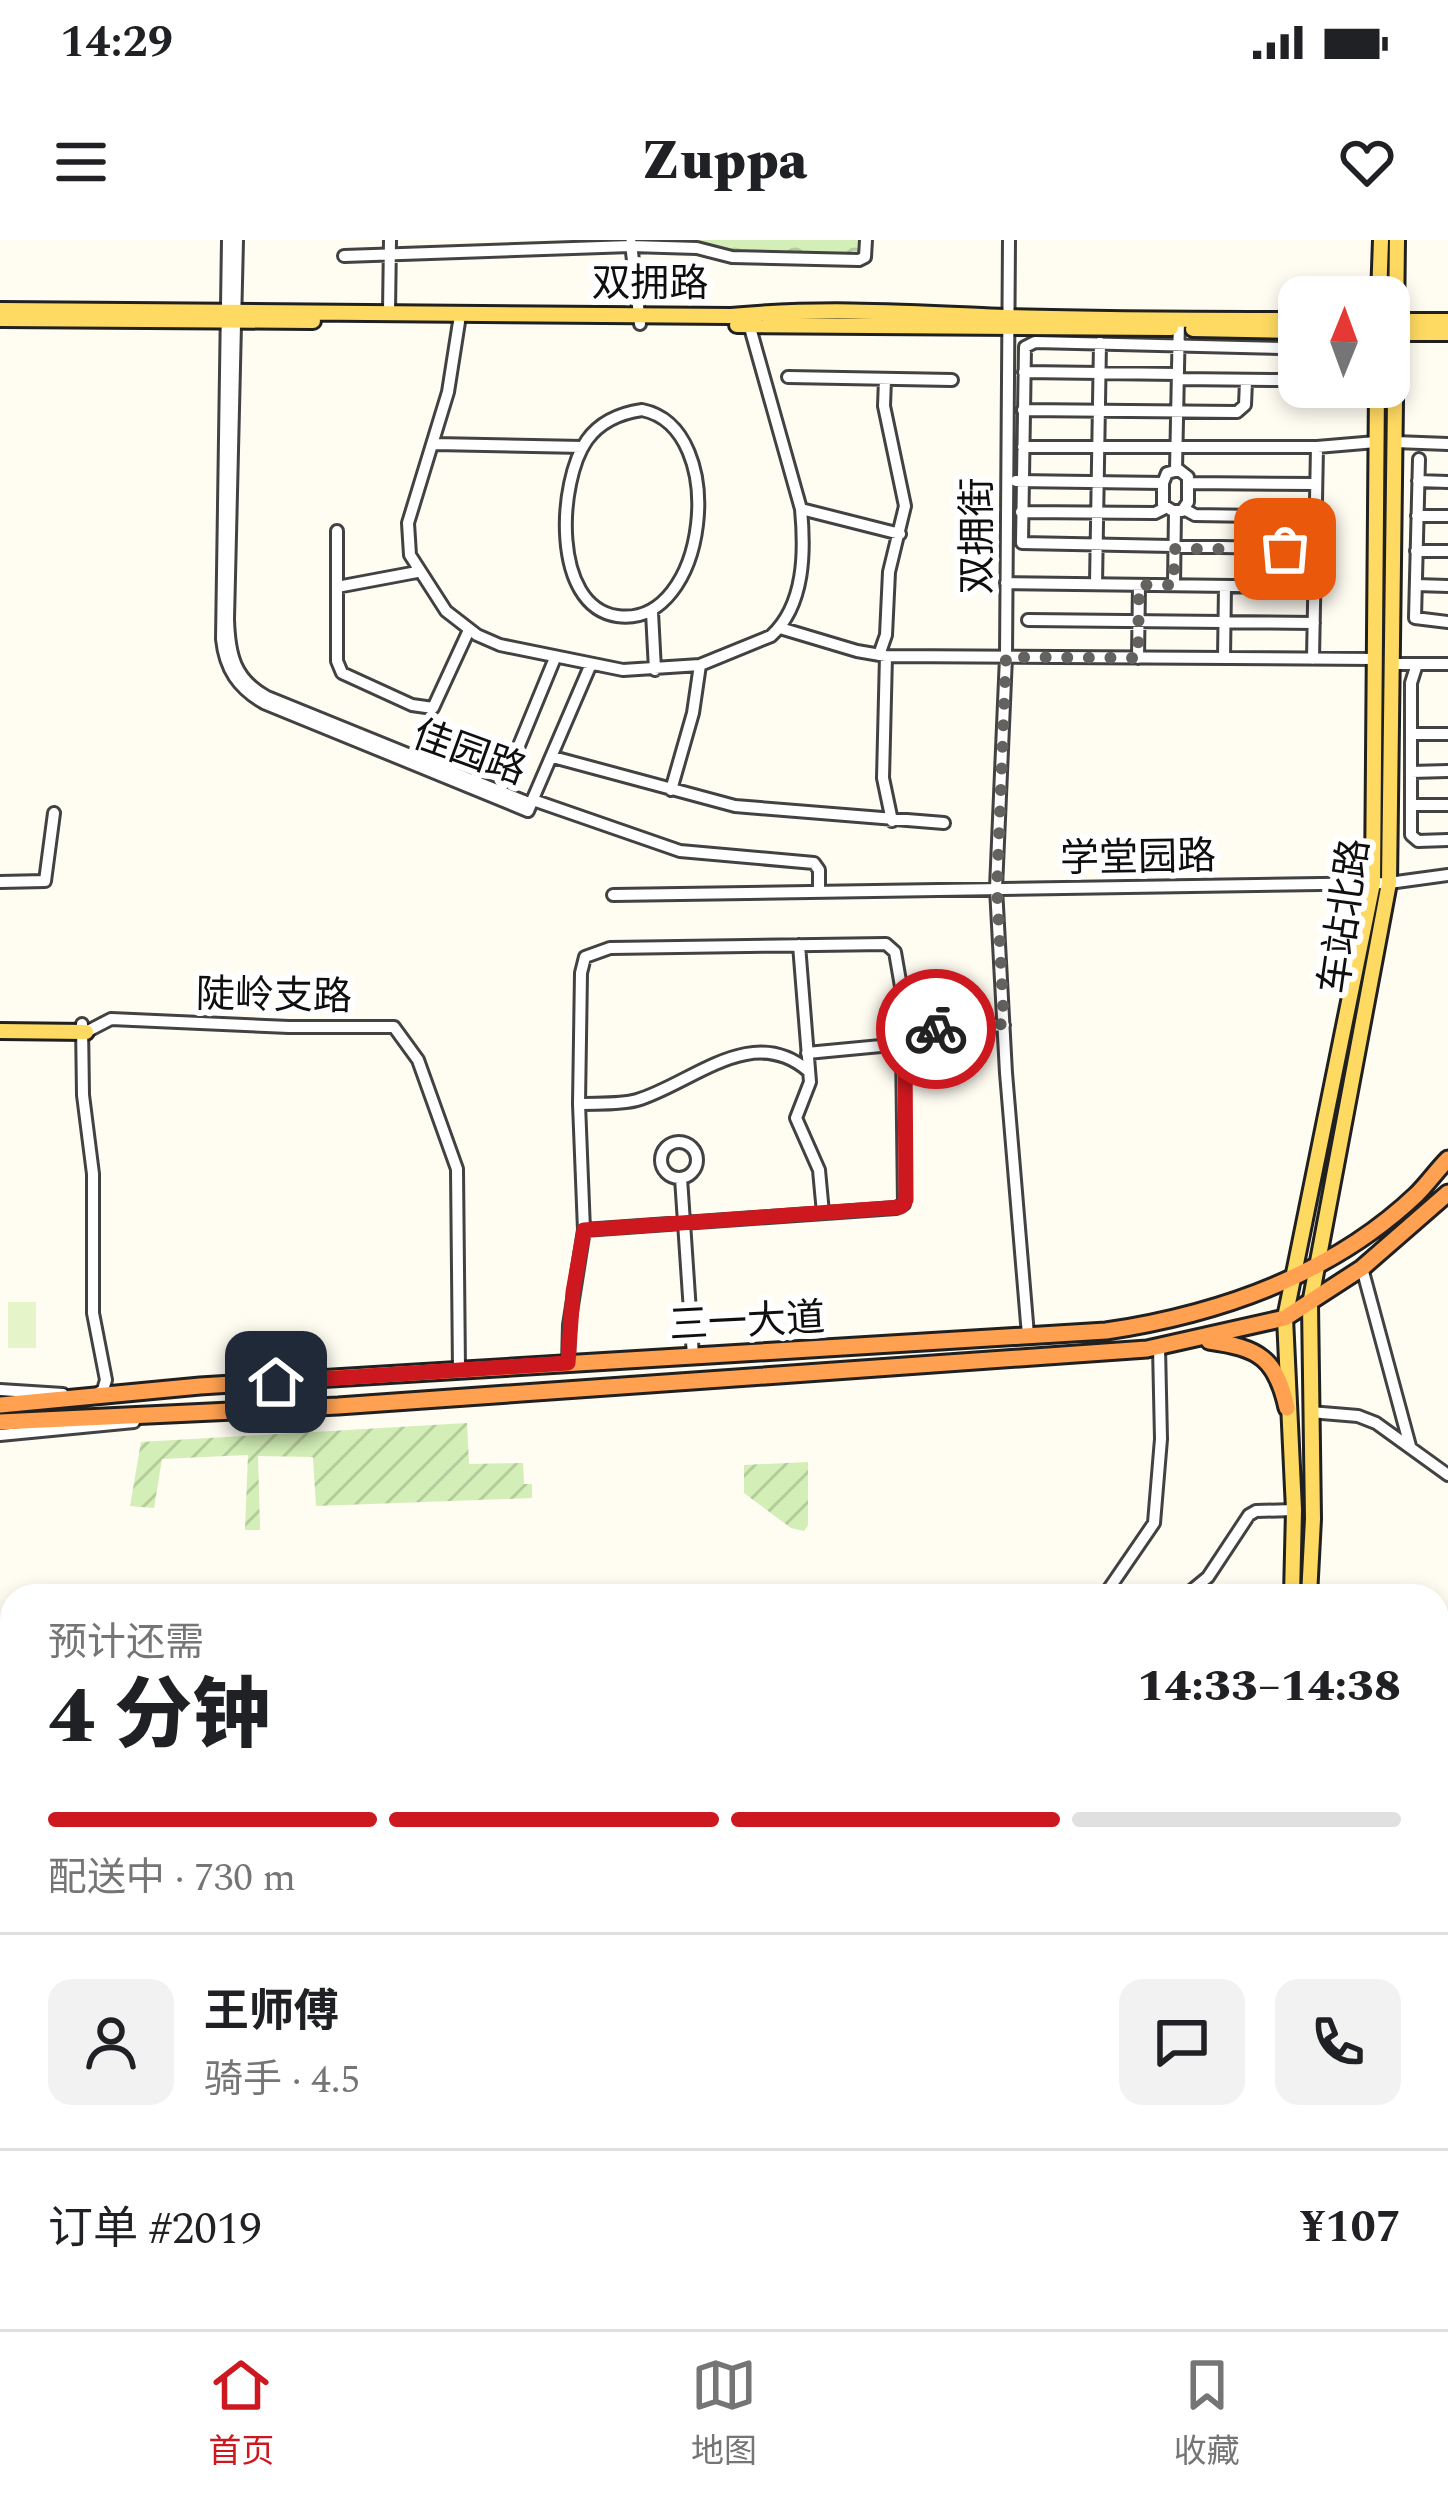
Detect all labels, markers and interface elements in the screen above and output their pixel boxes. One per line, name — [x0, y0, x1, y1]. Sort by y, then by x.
text: 14:29 — [60, 8, 173, 77]
text: Zuppa — [641, 121, 807, 203]
icon: menu — [48, 129, 114, 195]
icon: heart — [1334, 129, 1400, 195]
street label: 双拥路 — [591, 255, 709, 314]
north arrow — [1278, 276, 1410, 408]
map controls — [1278, 276, 1410, 408]
street label: 双拥街 — [949, 477, 1008, 595]
pin — [1234, 498, 1336, 600]
icon: bag — [1252, 516, 1318, 582]
street label: 佳园路 — [404, 706, 534, 801]
street label: 学堂园路 — [1060, 828, 1217, 889]
street label: 车站北路 — [1305, 835, 1386, 998]
street label: 陡岭支路 — [195, 966, 352, 1027]
courier — [876, 969, 996, 1089]
icon: bike — [903, 996, 969, 1062]
street label: 三一大道 — [668, 1289, 827, 1356]
pin — [225, 1331, 327, 1433]
icon: home — [243, 1349, 309, 1415]
text: 预计还需 — [48, 1614, 204, 1673]
text: 14:33–14:38 — [1137, 1652, 1401, 1721]
text: 4 分钟 — [48, 1658, 270, 1777]
text: 配送中 · 730 m — [48, 1849, 296, 1908]
text: 王师傅 — [204, 1978, 339, 2047]
button: person — [48, 1979, 174, 2105]
button: chat — [1119, 1979, 1245, 2105]
button: phone — [1275, 1979, 1401, 2105]
text: 骑手 · 4.5 — [204, 2051, 360, 2110]
text: ¥107 — [1300, 2193, 1401, 2262]
text: 订单 #2019 — [48, 2195, 262, 2264]
tab: 首页 — [208, 2352, 274, 2477]
tab: 地图 — [691, 2352, 757, 2477]
tab: 收藏 — [1174, 2352, 1240, 2477]

